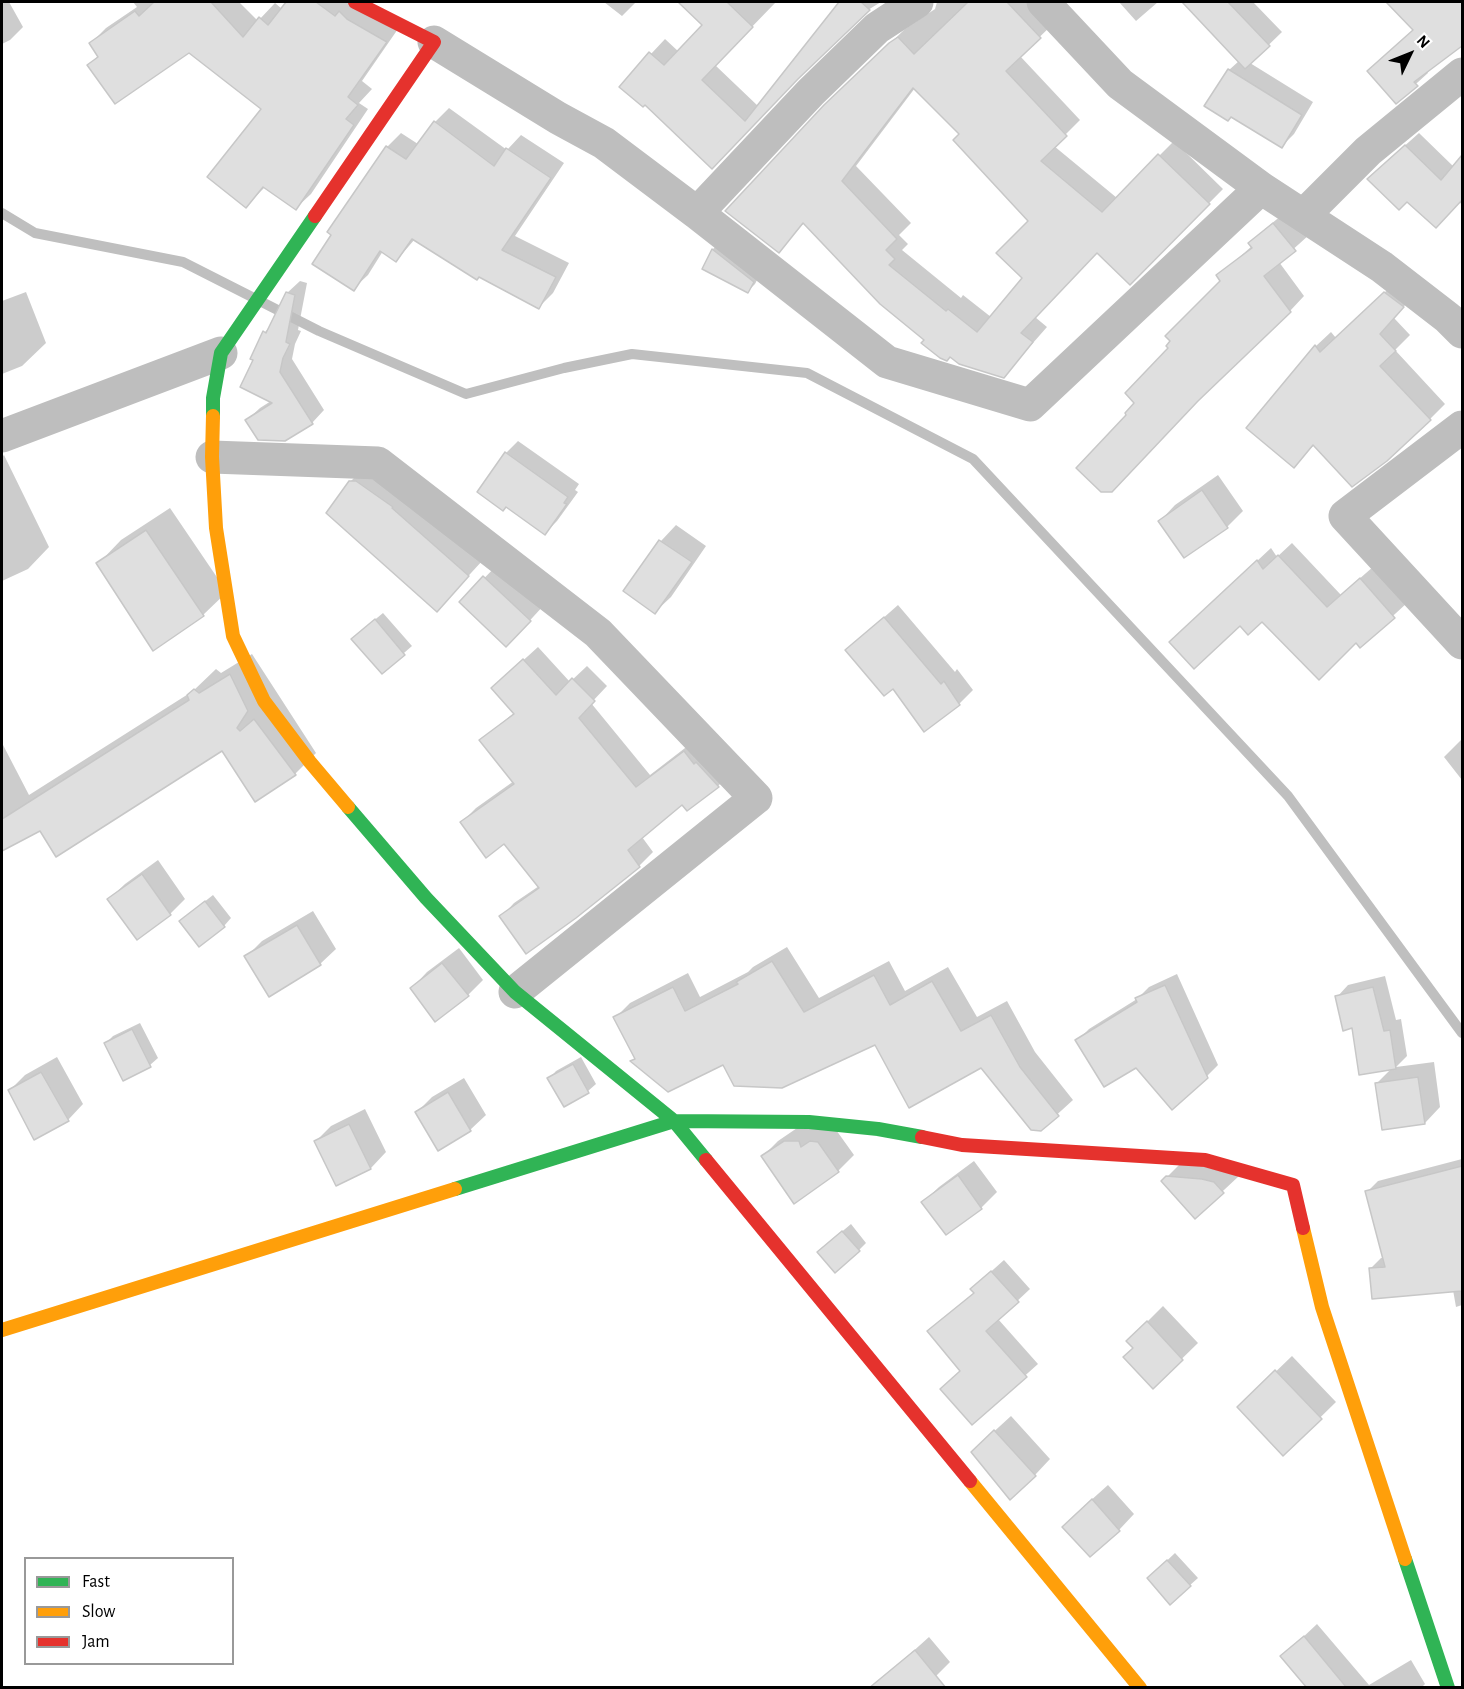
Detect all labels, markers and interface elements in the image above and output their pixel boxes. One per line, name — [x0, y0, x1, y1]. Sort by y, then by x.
north arrow — [1380, 24, 1440, 84]
text: N — [1414, 32, 1433, 51]
legend — [24, 1557, 234, 1665]
text: Fast — [82, 1573, 110, 1591]
text: Slow — [82, 1603, 115, 1621]
text: Jam — [82, 1633, 110, 1651]

